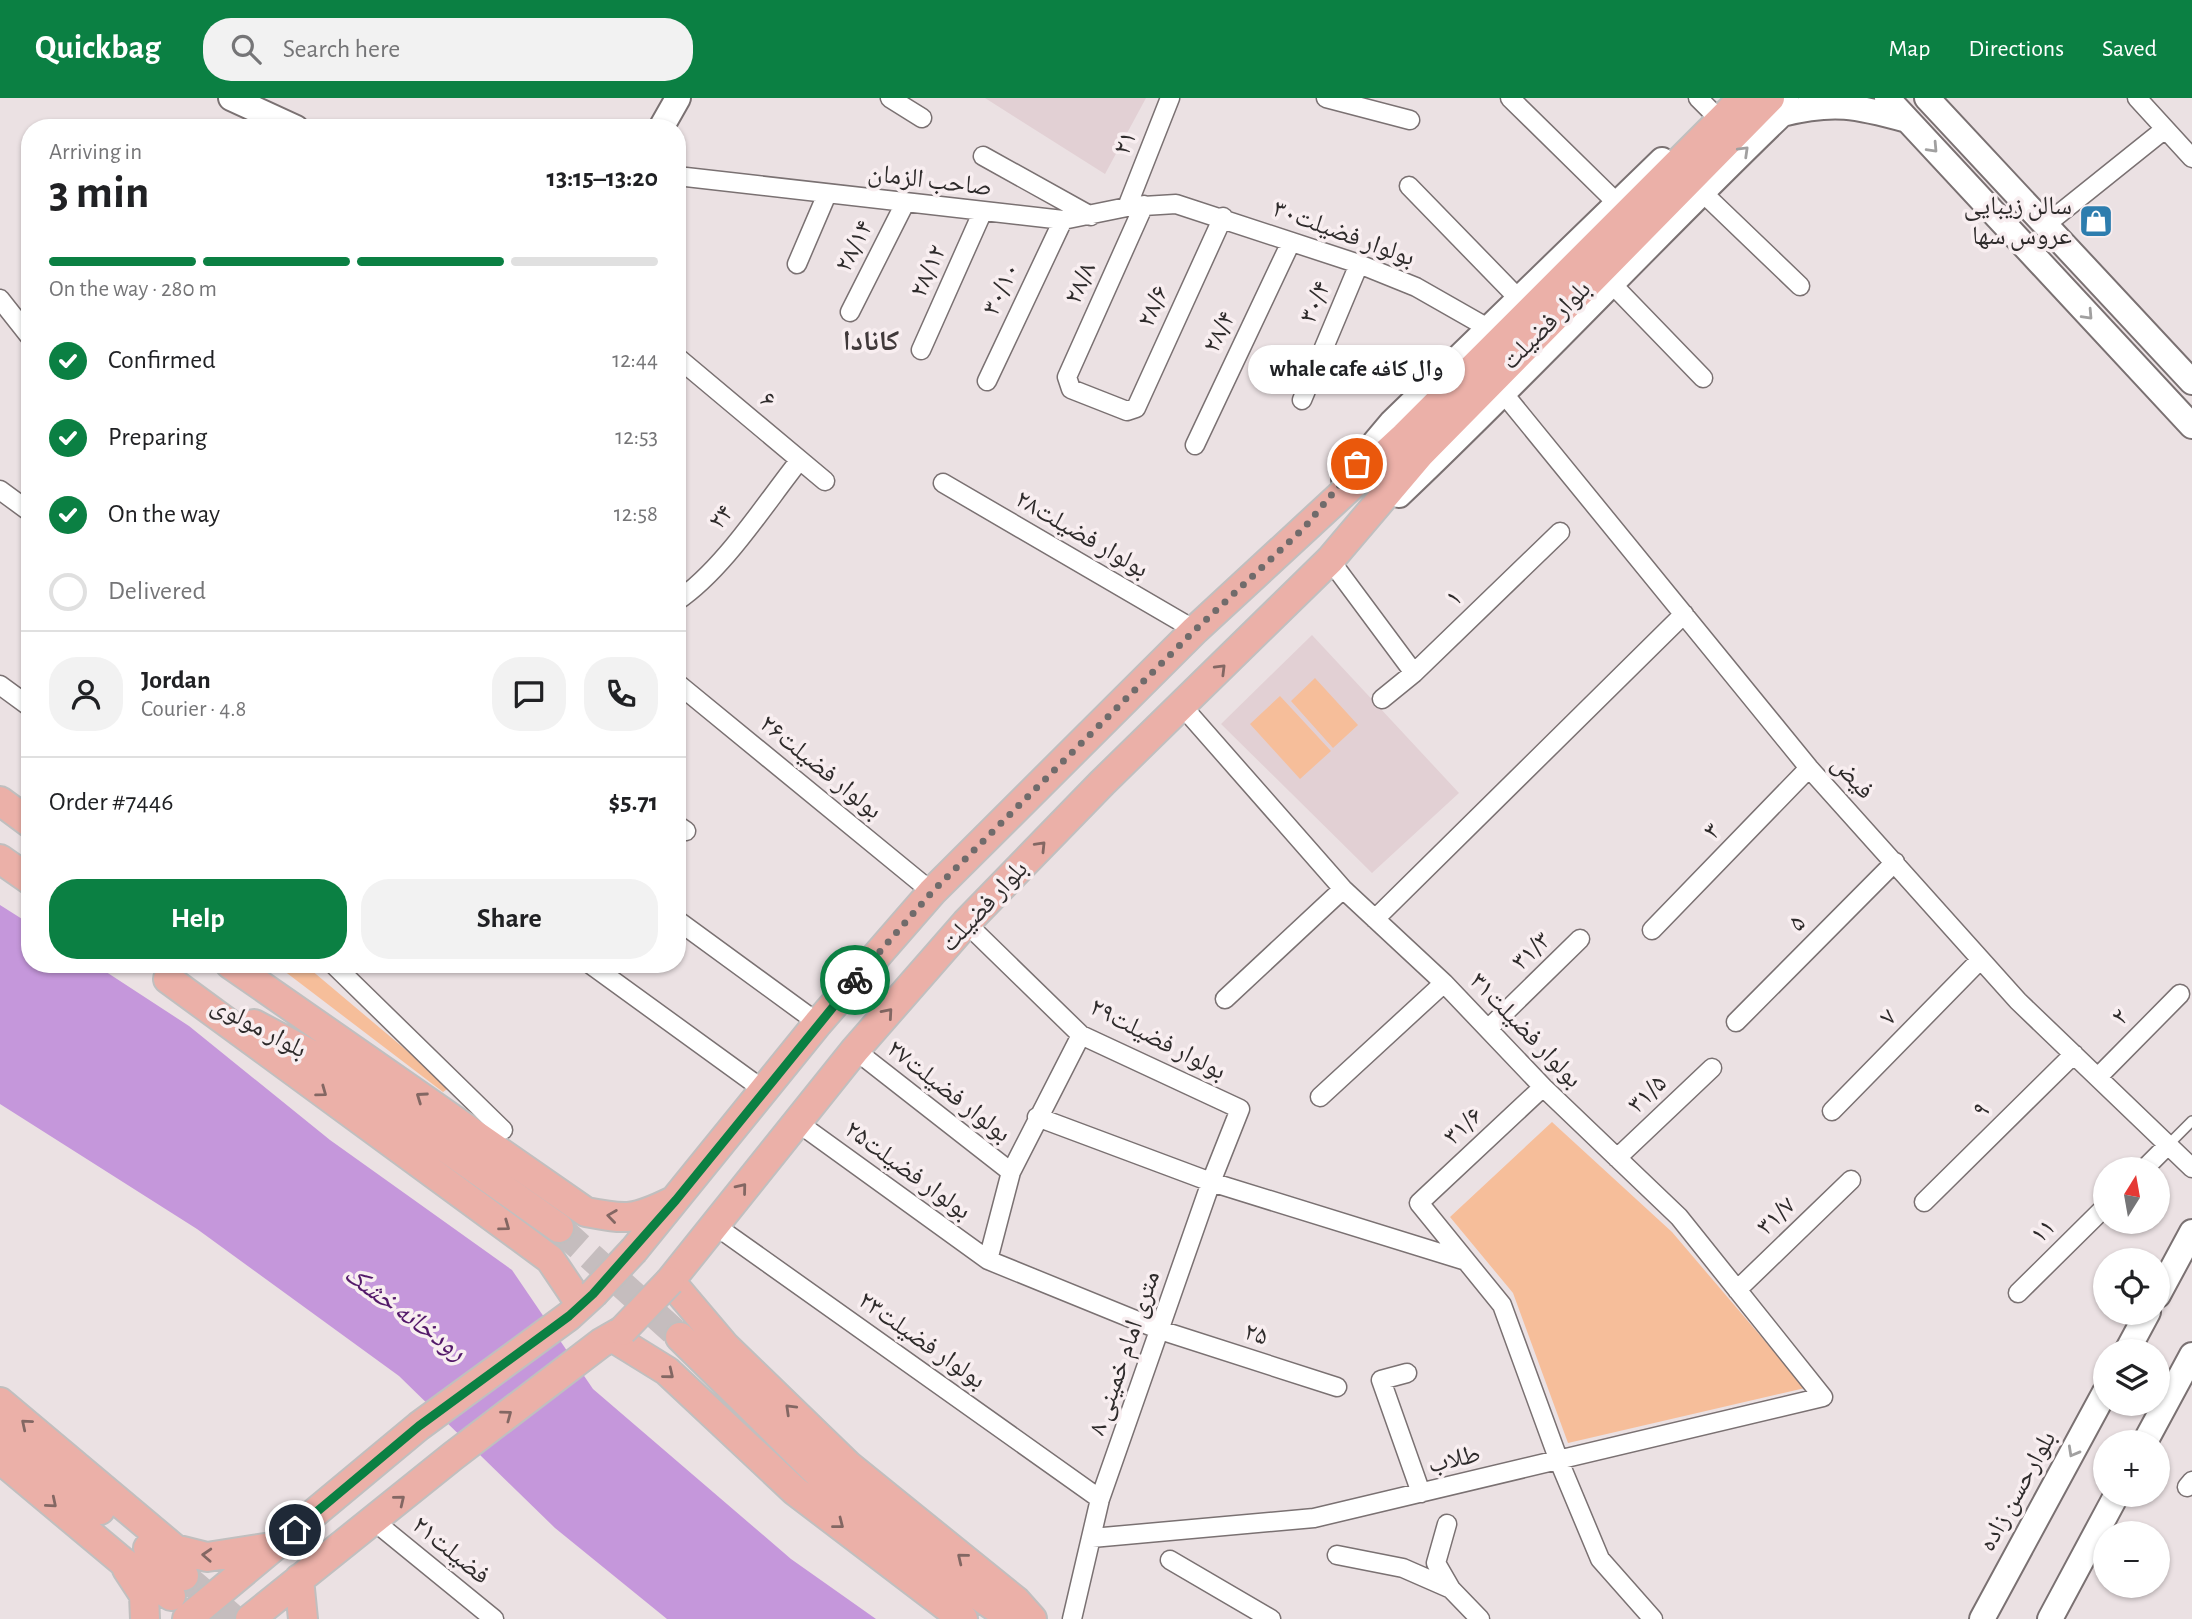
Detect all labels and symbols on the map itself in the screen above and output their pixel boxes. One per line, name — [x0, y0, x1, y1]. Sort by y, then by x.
street label: ۲۱ — [1109, 127, 1141, 159]
one-way arrow — [1925, 140, 1938, 153]
one-way arrow — [1736, 146, 1749, 159]
street label: صاحب الزمان — [866, 159, 994, 203]
place label: سالن زیبایی عروس سها — [1963, 193, 2072, 251]
street label: بولوار فضیلت۳۰ — [1269, 195, 1418, 272]
shop icon: سالن زیبایی عروس سها — [2077, 202, 2115, 240]
street label: ۲۸/۱۴ — [830, 216, 878, 276]
street label: ۲۸/۱۲ — [905, 241, 951, 301]
street label: ۲۸/۸ — [1059, 258, 1101, 308]
street label: ۳۰/۱۰ — [978, 259, 1024, 319]
street label: بلوار فضیلت — [1496, 275, 1596, 375]
street label: ۳۰/۴ — [1295, 277, 1335, 327]
street label: ۲۸/۶ — [1132, 281, 1174, 331]
street label: ۲۸/۴ — [1198, 307, 1240, 357]
one-way arrow — [2080, 307, 2093, 320]
district label: کانادا — [843, 328, 899, 356]
callout: whale cafe وال کافه — [1248, 345, 1466, 394]
street label: ۶ — [755, 386, 781, 414]
pin — [1327, 434, 1387, 494]
street label: بولوار فضیلت۲۸ — [1010, 485, 1153, 583]
street label: ۲۴ — [704, 500, 738, 534]
street label: ۱ — [1441, 585, 1467, 611]
one-way arrow — [1213, 665, 1225, 677]
street label: بولوار فضیلت۲۶ — [754, 710, 887, 825]
street label: فیض — [1826, 750, 1879, 805]
street label: ۳ — [1699, 818, 1725, 844]
one-way arrow — [1033, 841, 1046, 854]
street label: بلوار فضیلت — [936, 855, 1033, 957]
street label: ۵ — [1784, 910, 1810, 936]
street label: ۳۱/۳ — [1507, 927, 1555, 975]
courier — [820, 945, 890, 1015]
street label: بولوار فضیلت۳۱ — [1464, 967, 1587, 1093]
street label: بلوار مولوی — [206, 991, 311, 1065]
street label: بولوار فضیلت۲۹ — [1085, 994, 1230, 1085]
street label: ۷ — [1875, 1004, 1902, 1030]
street label: ۲ — [2107, 1004, 2133, 1030]
one-way arrow — [880, 1008, 892, 1021]
street label: بولوار فضیلت۲۷ — [882, 1035, 1016, 1148]
street label: ۳۱/۵ — [1623, 1070, 1671, 1118]
one-way arrow — [314, 1083, 327, 1096]
one-way arrow — [416, 1093, 429, 1105]
street label: ۹ — [1968, 1097, 1994, 1123]
street label: ۳۱/۶ — [1439, 1102, 1487, 1150]
street label: بولوار فضیلت۲۵ — [839, 1116, 976, 1225]
north arrow — [2093, 1157, 2170, 1234]
one-way arrow — [734, 1184, 747, 1196]
street label: ۳۱/۷ — [1752, 1192, 1801, 1240]
one-way arrow — [606, 1209, 618, 1224]
street label: ۱۱ — [2026, 1214, 2060, 1248]
one-way arrow — [497, 1218, 510, 1231]
water label: رودخانه خشک — [339, 1260, 471, 1366]
street label: ۸ متری امام خمینی — [1084, 1268, 1168, 1440]
street label: بولوار فضیلت۲۳ — [853, 1287, 990, 1394]
street label: ۲۵ — [1241, 1318, 1271, 1350]
one-way arrow — [661, 1366, 673, 1379]
one-way arrow — [785, 1405, 798, 1418]
one-way arrow — [499, 1411, 512, 1423]
one-way arrow — [22, 1420, 35, 1432]
street label: بلوارحسن زاده — [1973, 1427, 2062, 1556]
street label: طلاب — [1425, 1440, 1483, 1478]
one-way arrow — [2068, 1445, 2081, 1457]
one-way arrow — [44, 1495, 57, 1507]
one-way arrow — [391, 1496, 404, 1508]
pin — [265, 1500, 325, 1560]
street label: فضیلت۲۱ — [407, 1511, 495, 1589]
one-way arrow — [832, 1516, 844, 1529]
one-way arrow — [201, 1548, 212, 1563]
one-way arrow — [958, 1554, 971, 1566]

